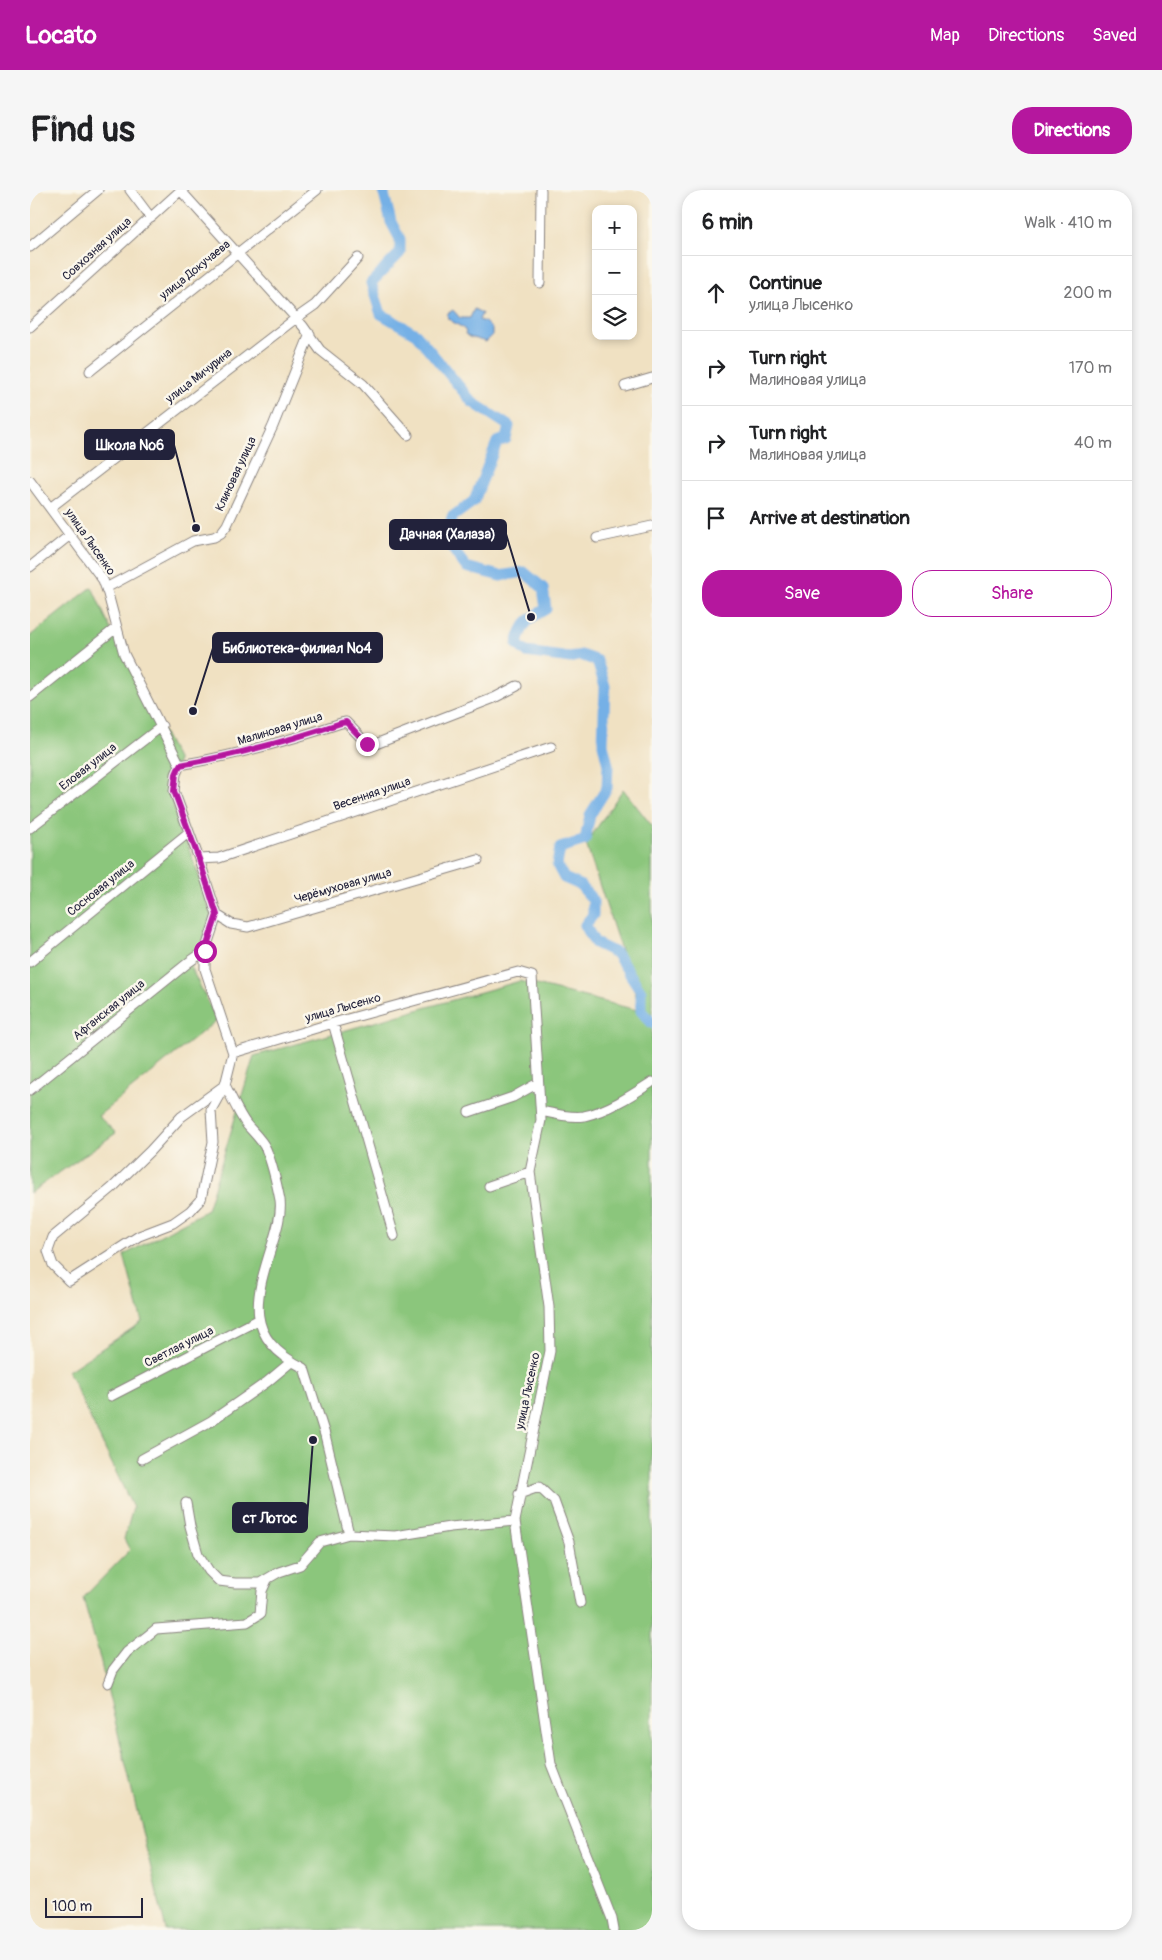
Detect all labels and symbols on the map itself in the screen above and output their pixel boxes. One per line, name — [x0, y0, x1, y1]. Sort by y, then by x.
street label: Совхозная улица — [59, 214, 135, 284]
street label: улица Докучаева — [156, 237, 234, 304]
street label: улица Мичурина — [162, 345, 236, 407]
callout: Школа №6 — [85, 430, 174, 459]
street label: Клиновая улица — [212, 434, 260, 514]
text: Школа №6 — [95, 437, 164, 454]
street label: улица Лысенко — [61, 505, 119, 579]
callout: Дачная (Халаза) — [390, 520, 506, 549]
text: Дачная (Халаза) — [399, 526, 496, 543]
callout: Библиотека-филиал №4 — [213, 633, 382, 662]
text: Библиотека-филиал №4 — [222, 640, 372, 657]
street label: Малиновая улица — [236, 709, 325, 749]
route end — [356, 733, 379, 756]
street label: Еловая улица — [56, 740, 120, 794]
street label: Весенняя улица — [332, 774, 413, 814]
street label: Сосновая улица — [64, 856, 138, 920]
street label: Черёмуховая улица — [293, 865, 394, 907]
route start — [194, 940, 217, 963]
street label: Афганская улица — [70, 976, 148, 1043]
street label: улица Лысенко — [302, 990, 383, 1026]
street label: Светлая улица — [142, 1323, 216, 1371]
street label: улица Лысенко — [512, 1351, 544, 1432]
callout: ст Лотос — [233, 1503, 307, 1532]
text: ст Лотос — [242, 1510, 297, 1527]
scale bar — [45, 1895, 142, 1918]

